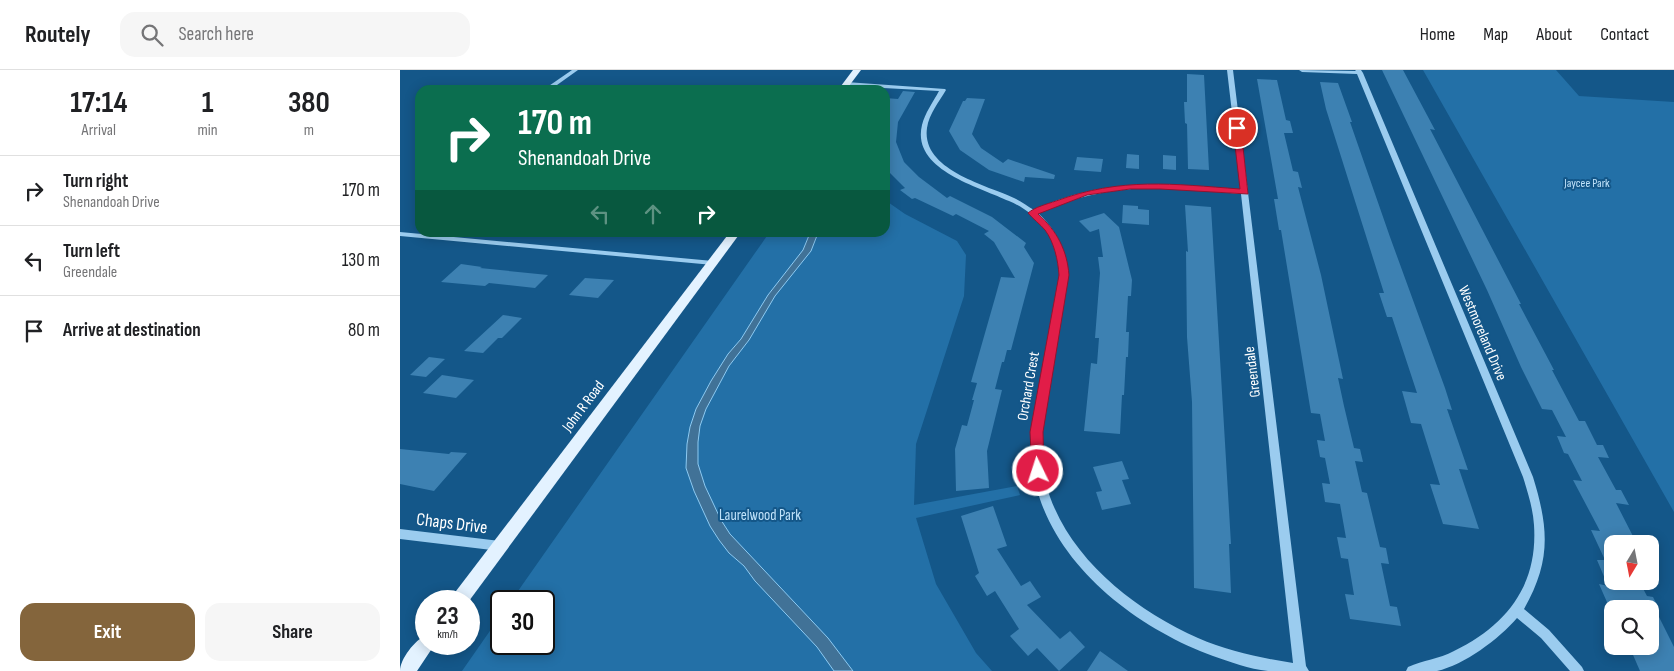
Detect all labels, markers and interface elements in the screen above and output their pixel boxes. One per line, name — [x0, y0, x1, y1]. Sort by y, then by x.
search box — [120, 12, 470, 57]
text: Routely — [25, 20, 90, 49]
icon: search — [138, 21, 166, 49]
text: Search here — [178, 23, 254, 46]
text: Home — [1420, 24, 1455, 45]
text: Map — [1483, 24, 1508, 45]
text: About — [1536, 24, 1572, 45]
text: Contact — [1600, 24, 1649, 45]
text: 17:14 — [70, 85, 127, 121]
text: 1 — [202, 85, 214, 121]
text: 380 — [288, 85, 330, 121]
text: 170 m — [518, 102, 592, 145]
icon: right — [435, 105, 500, 170]
pin — [1216, 107, 1258, 149]
icon: arrive — [1223, 114, 1251, 142]
text: Arrival — [82, 121, 116, 140]
text: min — [198, 121, 218, 140]
text: m — [304, 121, 314, 140]
text: Shenandoah Drive — [518, 145, 651, 172]
text: Turn right — [63, 170, 128, 193]
park label: Jaycee Park — [1563, 176, 1610, 191]
icon: right — [20, 177, 48, 205]
text: 170 m — [342, 179, 380, 202]
text: Shenandoah Drive — [63, 193, 160, 212]
icon: left — [586, 200, 614, 228]
icon: ahead — [639, 200, 667, 228]
icon: right — [692, 200, 720, 228]
text: Turn left — [63, 240, 120, 263]
icon: left — [20, 247, 48, 275]
text: 130 m — [342, 249, 380, 272]
text: Greendale — [63, 263, 117, 282]
street label: Westmoreland Drive — [1454, 283, 1511, 384]
icon: arrive — [20, 317, 48, 345]
text: Arrive at destination — [63, 319, 201, 342]
text: 80 m — [348, 319, 380, 342]
street label: Greendale — [1240, 346, 1265, 398]
street label: Orchard Crest — [1013, 350, 1044, 422]
street label: John R Road — [558, 377, 609, 436]
position arrow — [1011, 444, 1063, 496]
park label: Laurelwood Park — [719, 506, 801, 525]
street label: Chaps Drive — [415, 509, 489, 538]
north arrow — [1604, 535, 1659, 590]
map controls — [1604, 535, 1659, 655]
speed limit sign: 30 — [490, 590, 555, 655]
button: search — [1604, 600, 1659, 655]
text: 23 — [436, 601, 459, 632]
button: Exit — [20, 603, 195, 661]
button: Share — [205, 603, 380, 661]
text: km/h — [437, 627, 458, 642]

